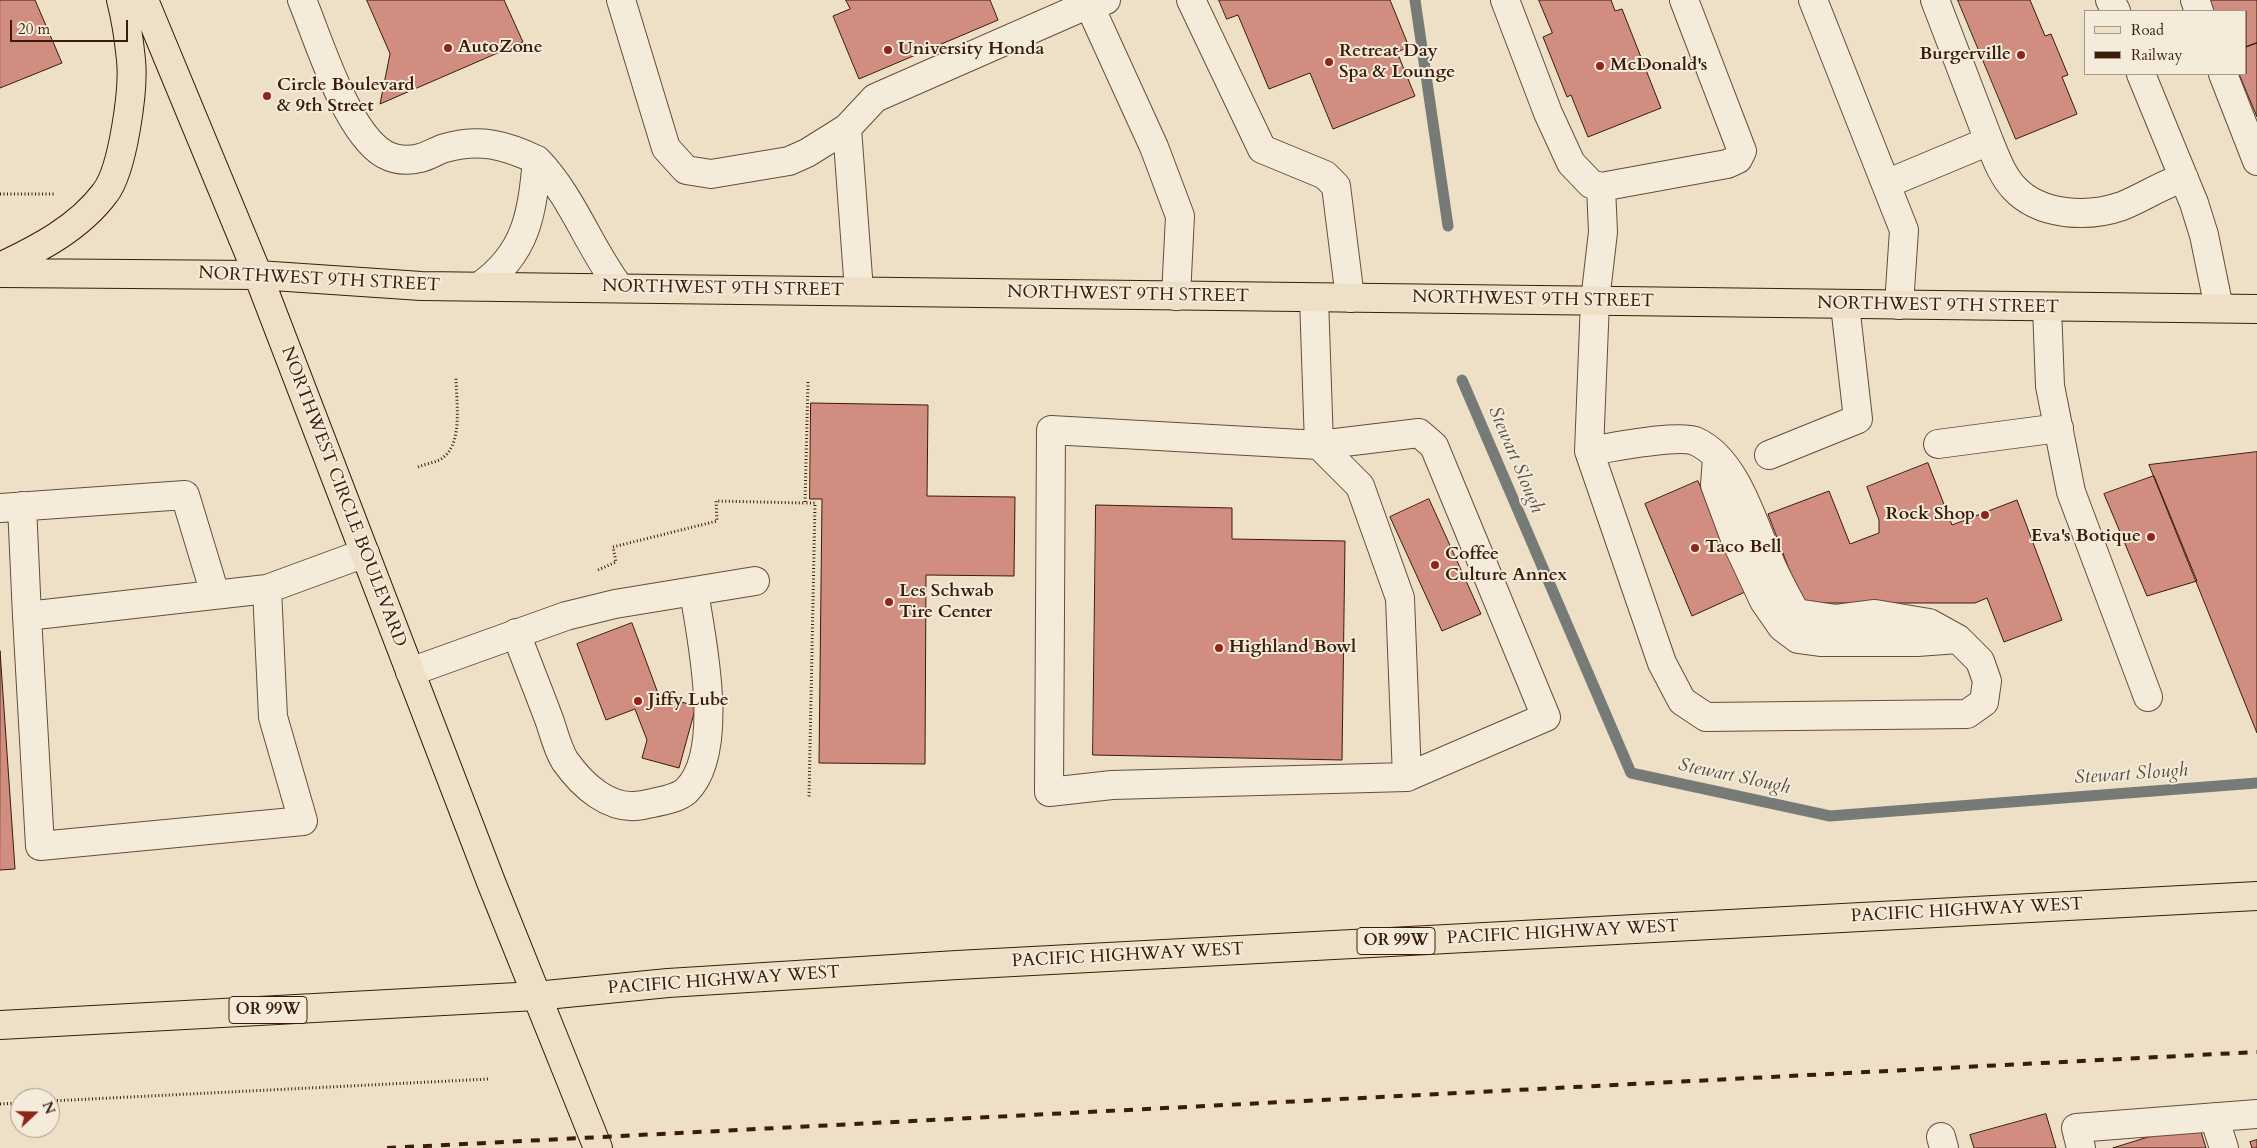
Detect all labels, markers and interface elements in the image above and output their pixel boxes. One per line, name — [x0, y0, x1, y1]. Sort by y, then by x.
scale bar — [12, 10, 130, 42]
legend — [2084, 10, 2247, 75]
text: 20 m — [18, 19, 50, 39]
text: Road — [2131, 20, 2164, 40]
place label: AutoZone — [458, 37, 543, 59]
place label: University Honda — [898, 39, 1044, 61]
place label: Retreat Day Spa & Lounge — [1339, 41, 1455, 84]
marker: AutoZone — [442, 42, 454, 54]
marker: University Honda — [882, 44, 894, 56]
place label: Burgerville — [1919, 44, 2011, 66]
text: Railway — [2131, 45, 2182, 65]
marker: Burgerville — [2015, 49, 2027, 61]
place label: McDonald's — [1610, 55, 1707, 77]
marker: Retreat Day Spa & Lounge — [1323, 56, 1335, 68]
marker: McDonald's — [1594, 60, 1606, 72]
place label: Circle Boulevard & 9th Street — [277, 75, 415, 118]
marker: Circle Boulevard & 9th Street — [261, 90, 273, 102]
street label: NORTHWEST 9TH STREET — [198, 263, 440, 297]
street label: NORTHWEST 9TH STREET — [602, 276, 844, 302]
street label: NORTHWEST 9TH STREET — [1007, 282, 1249, 308]
street label: NORTHWEST 9TH STREET — [1412, 287, 1654, 313]
street label: NORTHWEST 9TH STREET — [1817, 293, 2059, 319]
street label: NORTHWEST CIRCLE BOULEVARD — [276, 344, 410, 650]
water label: Stewart Slough — [1482, 403, 1548, 517]
place label: Rock Shop — [1885, 504, 1975, 526]
marker: Rock Shop — [1979, 509, 1991, 521]
place label: Eva's Botique — [2031, 526, 2141, 548]
marker: Eva's Botique — [2145, 531, 2157, 543]
place label: Taco Bell — [1705, 537, 1782, 559]
marker: Taco Bell — [1689, 542, 1701, 554]
place label: Coffee Culture Annex — [1445, 544, 1567, 586]
marker: Coffee Culture Annex — [1429, 559, 1441, 571]
place label: Les Schwab Tire Center — [899, 581, 994, 624]
marker: Les Schwab Tire Center — [883, 596, 895, 608]
place label: Highland Bowl — [1229, 637, 1356, 659]
marker: Highland Bowl — [1213, 642, 1225, 654]
place label: Jiffy Lube — [648, 690, 729, 712]
marker: Jiffy Lube — [632, 695, 644, 707]
water label: Stewart Slough — [1676, 754, 1792, 800]
water label: Stewart Slough — [2074, 760, 2188, 790]
street label: PACIFIC HIGHWAY WEST — [1850, 894, 2084, 928]
street label: PACIFIC HIGHWAY WEST — [1446, 916, 1680, 950]
road number: OR 99W — [1357, 928, 1435, 954]
street label: PACIFIC HIGHWAY WEST — [1011, 939, 1245, 973]
street label: PACIFIC HIGHWAY WEST — [607, 962, 841, 1000]
road number: OR 99W — [229, 996, 307, 1024]
north arrow — [10, 1088, 60, 1138]
text: N — [37, 1099, 60, 1117]

